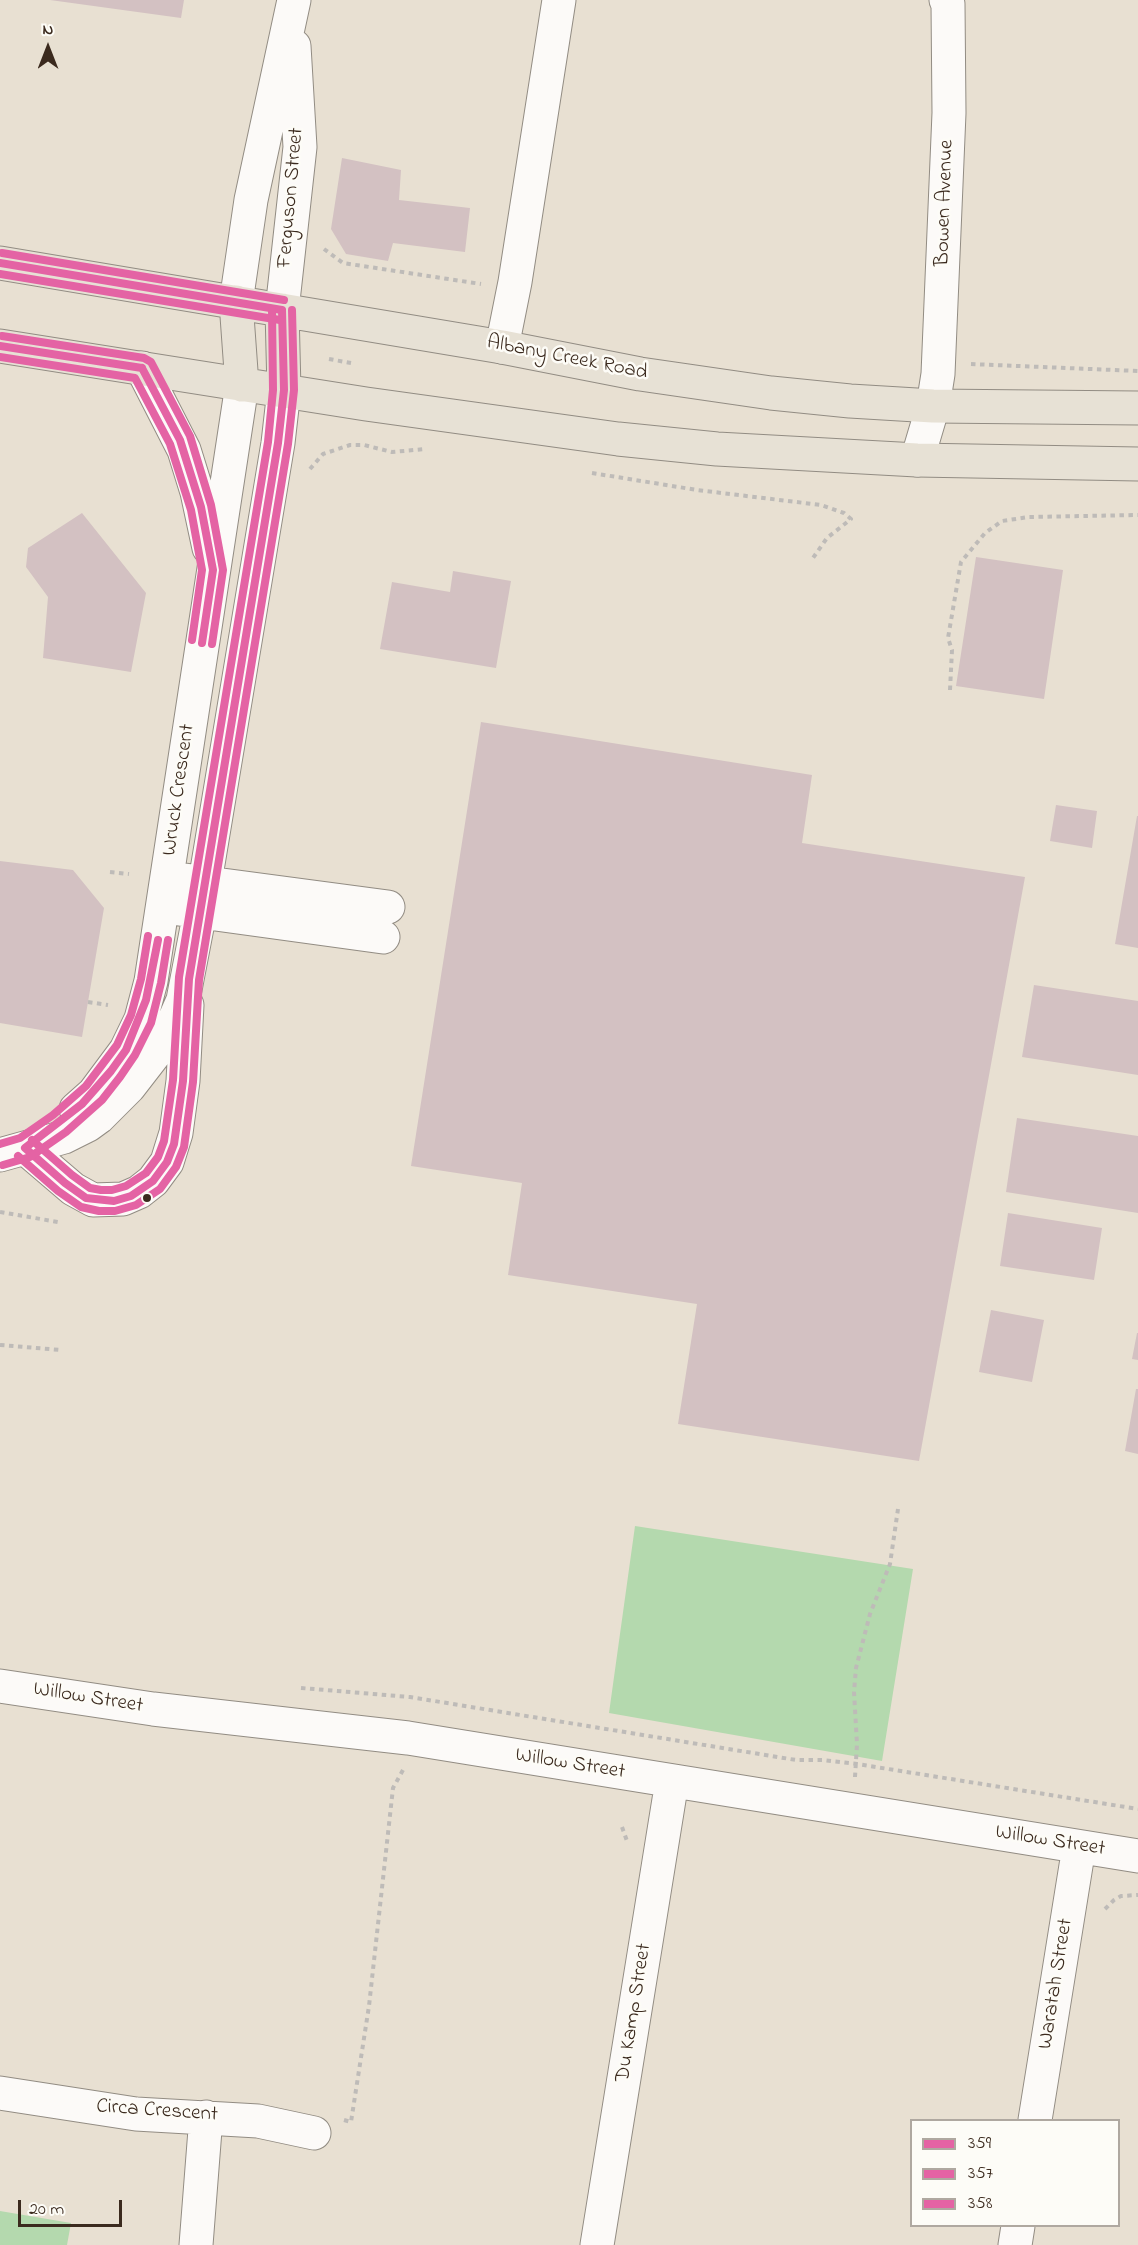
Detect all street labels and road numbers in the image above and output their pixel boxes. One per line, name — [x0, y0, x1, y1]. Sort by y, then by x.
street label: Ferguson Street — [273, 127, 311, 269]
street label: Bowen Avenue — [931, 139, 961, 267]
street label: Albany Creek Road — [485, 331, 649, 387]
street label: Wruck Crescent — [158, 723, 202, 857]
street label: Willow Street — [31, 1678, 145, 1720]
street label: Willow Street — [513, 1744, 627, 1786]
street label: Willow Street — [993, 1821, 1107, 1863]
street label: Waratah Street — [1034, 1917, 1080, 2051]
street label: Du Kamp Street — [612, 1942, 658, 2084]
street label: Circa Crescent — [95, 2095, 219, 2129]

